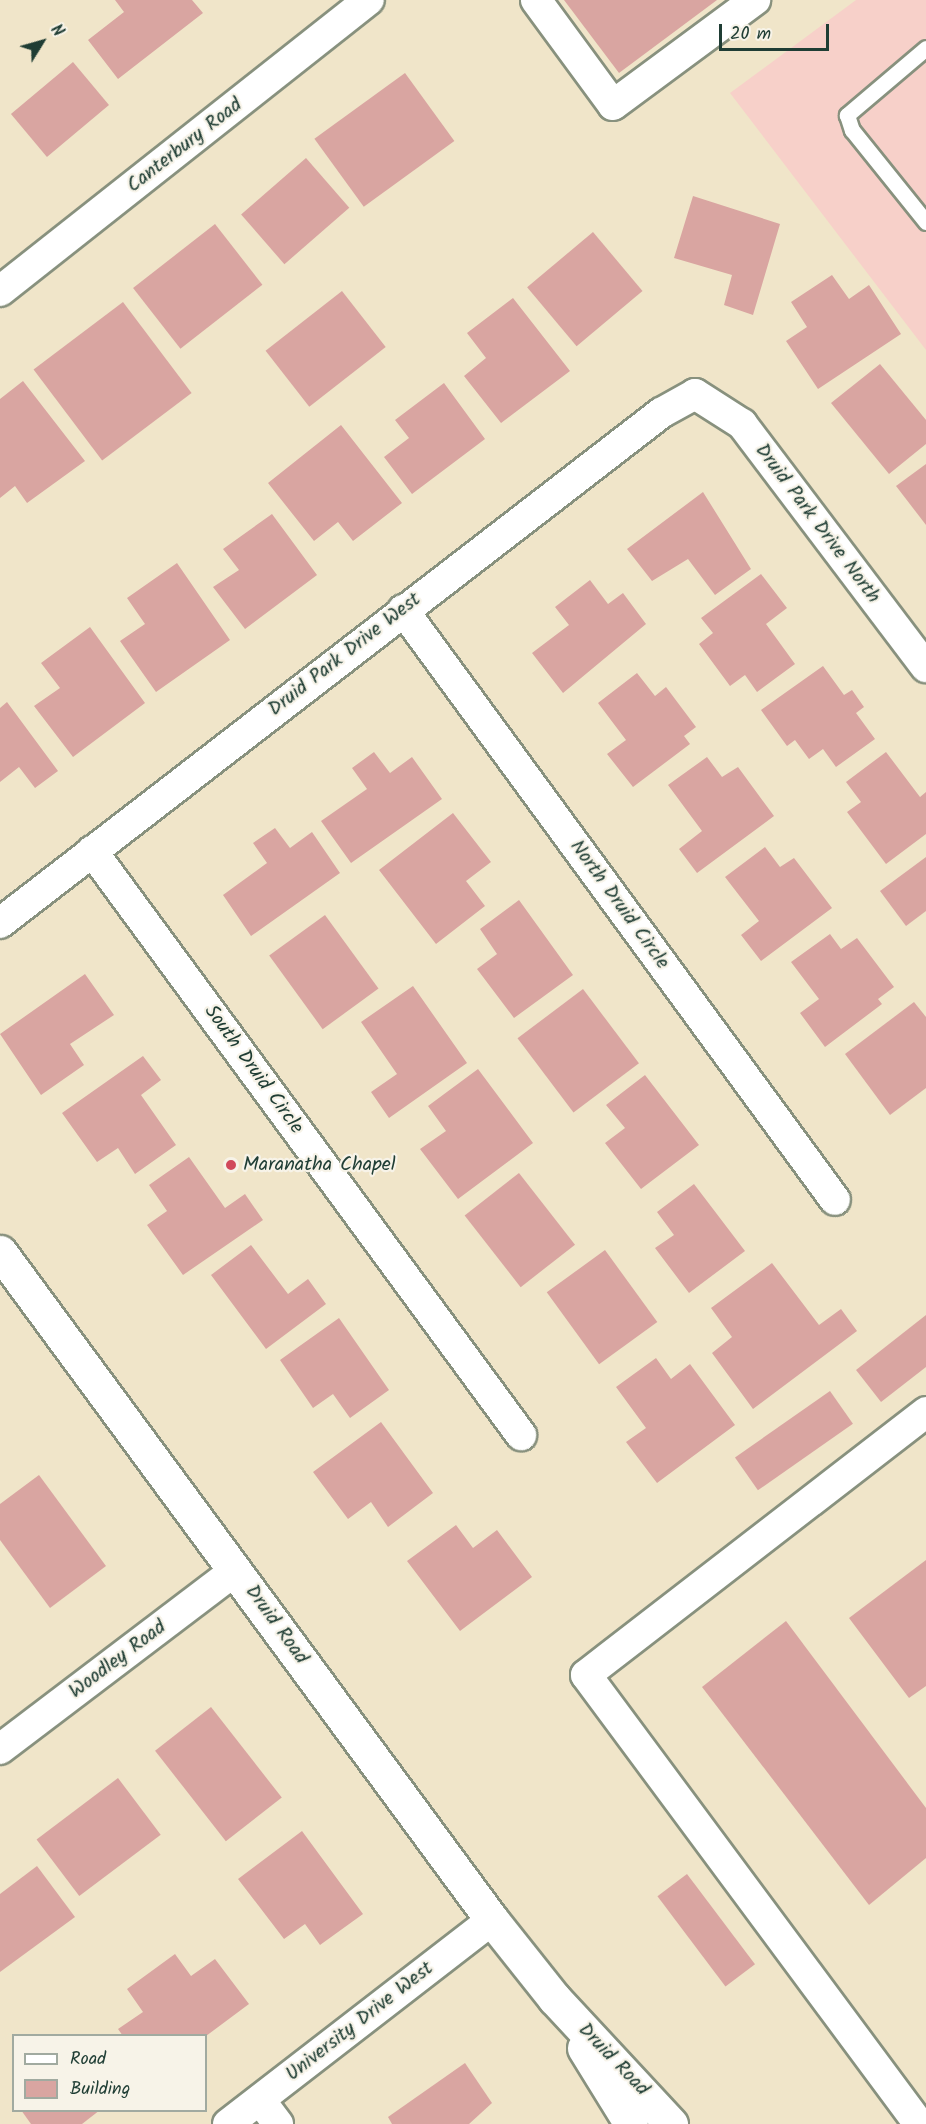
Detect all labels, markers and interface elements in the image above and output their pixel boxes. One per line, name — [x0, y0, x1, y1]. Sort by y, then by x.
north arrow — [12, 12, 72, 72]
scale bar — [722, 12, 832, 50]
text: N — [44, 19, 70, 42]
text: 20 m — [730, 20, 771, 49]
street label: Canterbury Road — [123, 94, 247, 198]
street label: Druid Park Drive North — [749, 439, 885, 609]
street label: Druid Park Drive West — [264, 588, 426, 722]
street label: North Druid Circle — [564, 836, 674, 974]
street label: South Druid Circle — [198, 1001, 308, 1139]
place label: Maranatha Chapel — [243, 1153, 396, 1177]
marker: Maranatha Chapel — [224, 1158, 238, 1172]
street label: Druid Road — [239, 1581, 313, 1669]
street label: Woodley Road — [65, 1616, 171, 1704]
street label: University Drive West — [281, 1957, 439, 2087]
street label: Druid Road — [572, 2019, 654, 2101]
legend — [12, 2034, 207, 2112]
text: Road — [70, 2045, 106, 2074]
text: Building — [70, 2075, 130, 2104]

